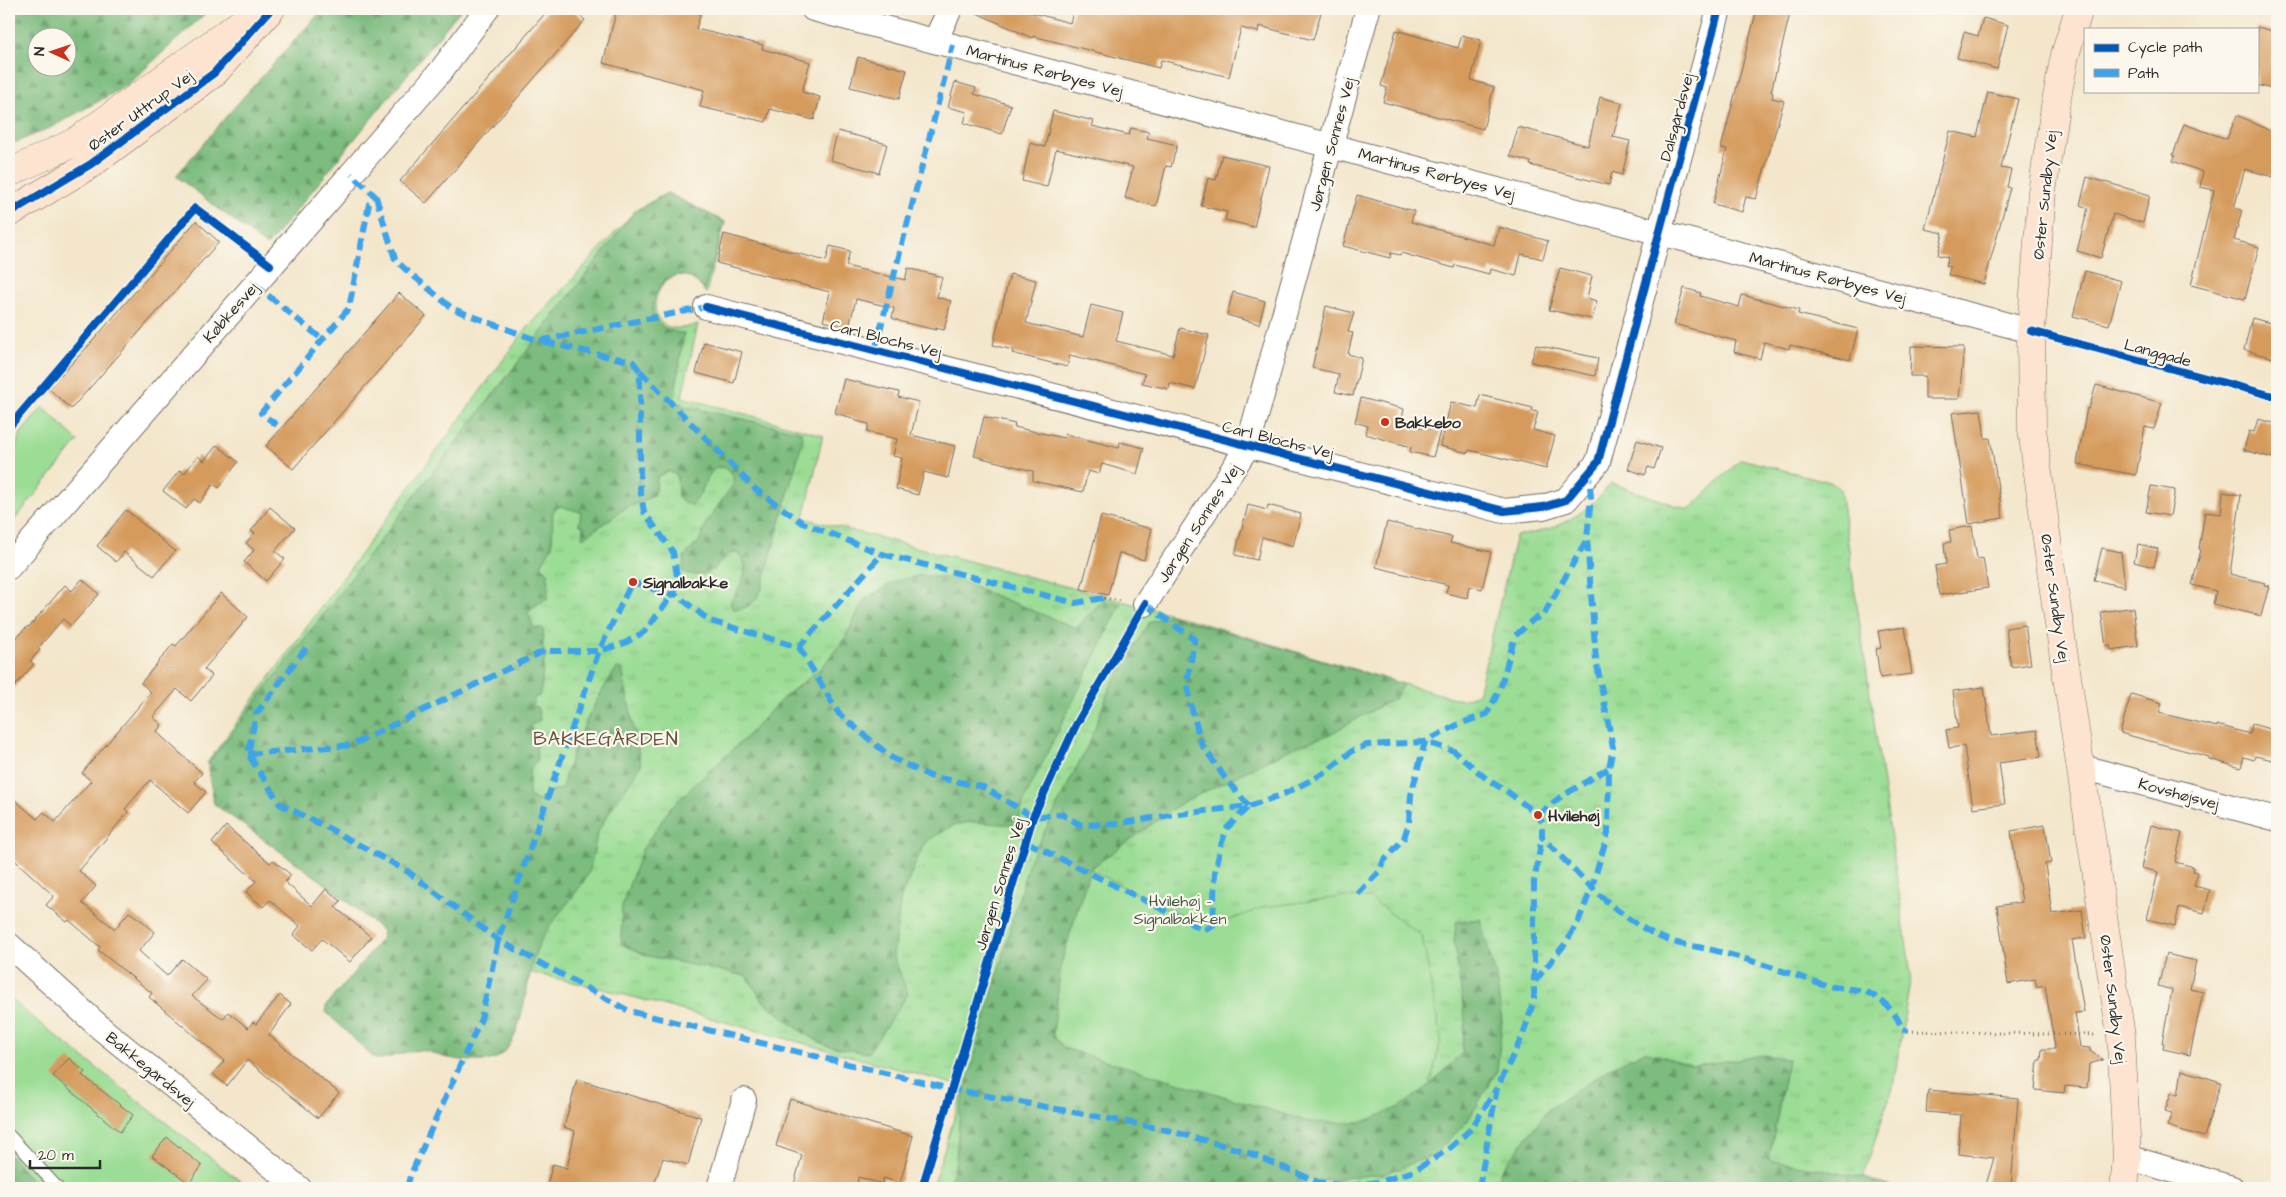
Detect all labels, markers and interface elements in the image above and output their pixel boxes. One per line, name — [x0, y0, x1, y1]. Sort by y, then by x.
north arrow — [28, 28, 78, 78]
legend — [2084, 28, 2258, 92]
text: Cycle path — [2128, 37, 2203, 59]
street label: Martinus Rørbyes Vej — [964, 39, 1126, 103]
text: N — [30, 46, 50, 56]
text: Path — [2128, 63, 2159, 84]
street label: Øster Uttrup Vej — [84, 65, 198, 156]
street label: Dalsgårdsvej — [1655, 71, 1700, 164]
street label: Jørgen Sonnes Vej — [1304, 75, 1361, 214]
street label: Øster Sundby Vej — [2027, 129, 2064, 261]
street label: Martinus Rørbyes Vej — [1356, 142, 1518, 206]
street label: Martinus Rørbyes Vej — [1747, 246, 1909, 310]
street label: Købkesvej — [198, 277, 263, 348]
street label: Carl Blochs Vej — [828, 314, 944, 363]
street label: Langgade — [2121, 333, 2194, 374]
place label: Bakkebo — [1395, 412, 1462, 434]
street label: Carl Blochs Vej — [1220, 415, 1336, 464]
marker: Bakkebo — [1379, 416, 1391, 428]
street label: Jørgen Sonnes Vej — [1152, 460, 1246, 588]
street label: Øster Sundby Vej — [2034, 533, 2075, 664]
place label: Signalbakke — [642, 572, 728, 596]
marker: Signalbakke — [627, 576, 639, 588]
district label: BAKKEGÅRDEN — [533, 726, 679, 753]
street label: Kovshøjsvej — [2136, 773, 2222, 815]
place label: Hvilehøj — [1548, 805, 1601, 827]
marker: Hvilehøj — [1532, 809, 1544, 821]
street label: Jørgen Sonnes Vej — [969, 815, 1032, 954]
park label: Hvilehøj - Signalbakken — [1133, 890, 1227, 931]
street label: Øster Sundby Vej — [2093, 934, 2132, 1065]
street label: Bakkegårdsvej — [100, 1027, 200, 1114]
scale bar — [30, 1137, 100, 1169]
text: 20 m — [38, 1145, 74, 1166]

